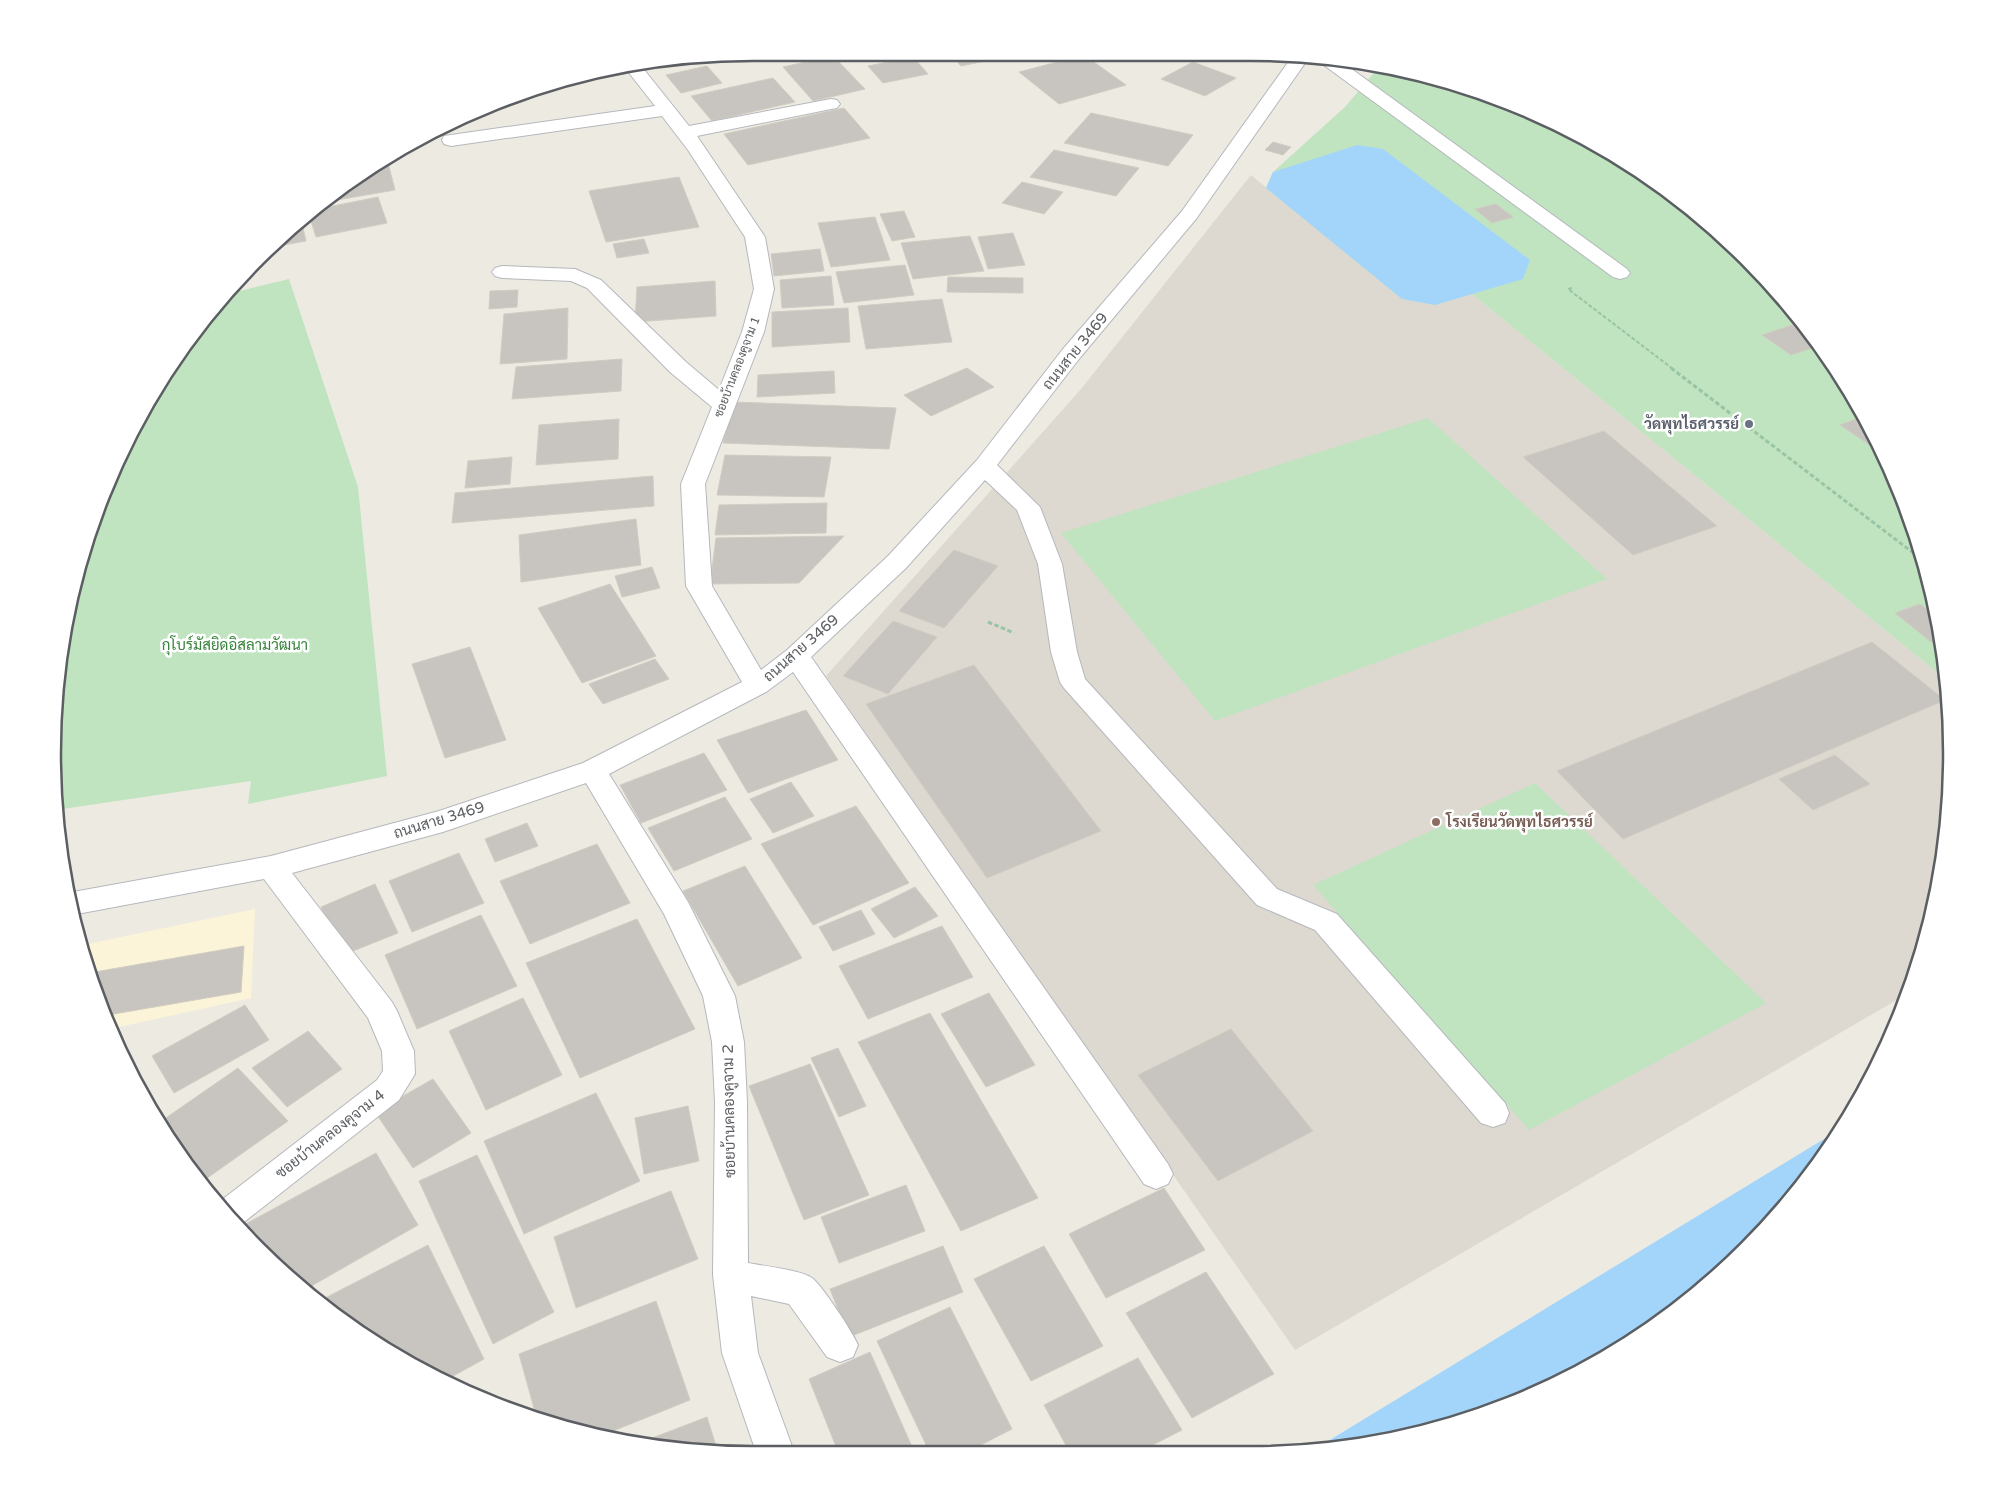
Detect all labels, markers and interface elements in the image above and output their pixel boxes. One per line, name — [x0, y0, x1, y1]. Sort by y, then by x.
street label: ถนนสาย 3469 — [1038, 309, 1112, 393]
street label: ซอยบ้านคลองคูจาม 1 — [711, 315, 764, 420]
place label: วัดพุทไธศวรรย์ — [1644, 414, 1740, 435]
marker: วัดพุทไธศวรรย์ — [1743, 418, 1755, 430]
street label: ถนนสาย 3469 — [760, 610, 842, 686]
park label: กุโบร์มัสยิดอิสลามวัฒนา — [162, 635, 308, 656]
street label: ถนนสาย 3469 — [391, 798, 487, 842]
place label: โรงเรียนวัดพุทไธศวรรย์ — [1445, 811, 1594, 833]
marker: โรงเรียนวัดพุทไธศวรรย์ — [1430, 816, 1442, 828]
street label: ซอยบ้านคลองคูจาม 2 — [718, 1044, 740, 1178]
street label: ซอยบ้านคลองคูจาม 4 — [271, 1085, 389, 1183]

